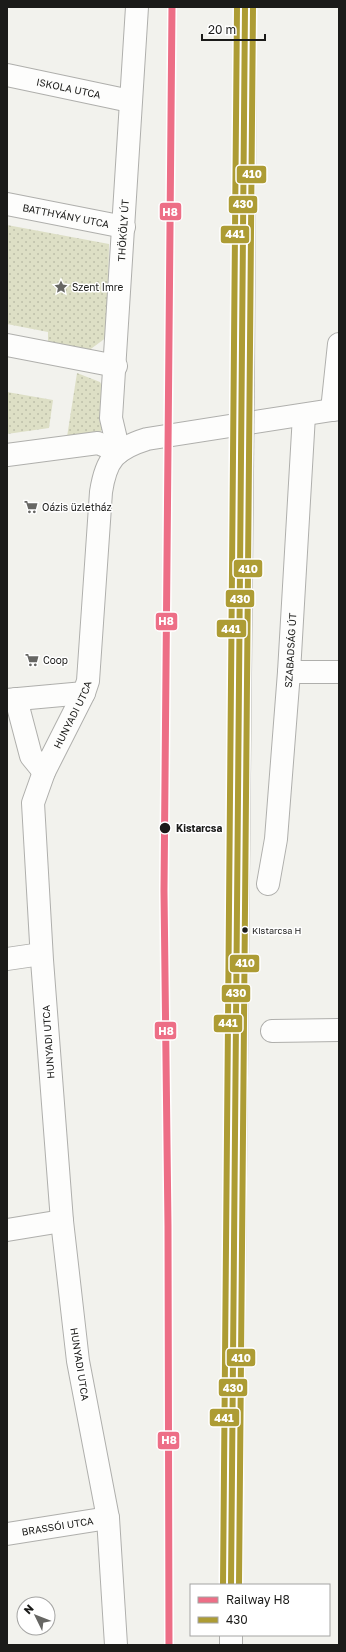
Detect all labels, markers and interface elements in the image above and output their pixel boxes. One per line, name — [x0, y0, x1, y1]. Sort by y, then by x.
scale bar — [202, 16, 265, 42]
text: 20 m — [208, 22, 236, 37]
street label: ISKOLA UTCA — [35, 75, 102, 101]
line badge: 410 — [236, 165, 267, 184]
text: 410 — [242, 167, 262, 180]
line badge: 430 — [228, 195, 258, 214]
text: 430 — [233, 197, 253, 210]
street label: THÖKÖLY ÚT — [115, 199, 131, 262]
street label: BATTHYÁNY UTCA — [22, 201, 111, 230]
line badge: H8 — [159, 202, 182, 221]
text: H8 — [162, 205, 178, 218]
line badge: 441 — [220, 225, 250, 244]
text: 441 — [225, 227, 245, 240]
place icon: Szent Imre — [53, 279, 69, 295]
place label: Szent Imre — [72, 281, 124, 293]
supermarket icon: Oázis üzletház — [23, 499, 39, 515]
place label: Oázis üzletház — [42, 501, 112, 513]
line badge: 410 — [233, 559, 263, 578]
text: 410 — [238, 562, 258, 575]
line badge: 430 — [225, 589, 255, 608]
text: 430 — [230, 592, 250, 605]
line badge: H8 — [155, 612, 178, 631]
street label: SZABADSÁG ÚT — [282, 612, 298, 688]
text: H8 — [158, 614, 174, 627]
line badge: 441 — [216, 619, 247, 638]
text: 441 — [221, 622, 241, 635]
supermarket icon: Coop — [24, 652, 40, 668]
place label: Coop — [43, 654, 68, 666]
street label: HUNYADI UTCA — [51, 679, 94, 751]
marker: Kistarcsa — [158, 821, 172, 835]
place label: Kistarcsa — [176, 822, 222, 834]
marker: Kistarcsa H — [240, 925, 250, 935]
place label: Kistarcsa H — [252, 925, 301, 936]
line badge: 410 — [229, 954, 260, 973]
text: 410 — [235, 956, 255, 969]
line badge: 430 — [221, 984, 251, 1003]
text: 430 — [226, 986, 246, 999]
street label: HUNYADI UTCA — [39, 1004, 57, 1079]
line badge: 441 — [213, 1014, 243, 1033]
text: 441 — [218, 1016, 238, 1029]
line badge: H8 — [154, 1021, 177, 1040]
text: H8 — [158, 1024, 174, 1037]
street label: HUNYADI UTCA — [68, 1327, 92, 1402]
line badge: 410 — [226, 1348, 256, 1367]
text: 410 — [231, 1351, 251, 1364]
line badge: 430 — [218, 1378, 248, 1397]
text: 430 — [223, 1381, 243, 1394]
line badge: 441 — [209, 1408, 240, 1427]
text: 441 — [214, 1411, 234, 1424]
line badge: H8 — [157, 1431, 180, 1450]
text: H8 — [161, 1433, 177, 1446]
street label: BRASSÓI UTCA — [21, 1514, 94, 1538]
legend — [190, 1584, 330, 1636]
text: Railway H8 — [226, 1592, 290, 1607]
north arrow — [16, 1596, 56, 1636]
text: N — [21, 1601, 36, 1616]
text: 430 — [226, 1612, 248, 1627]

